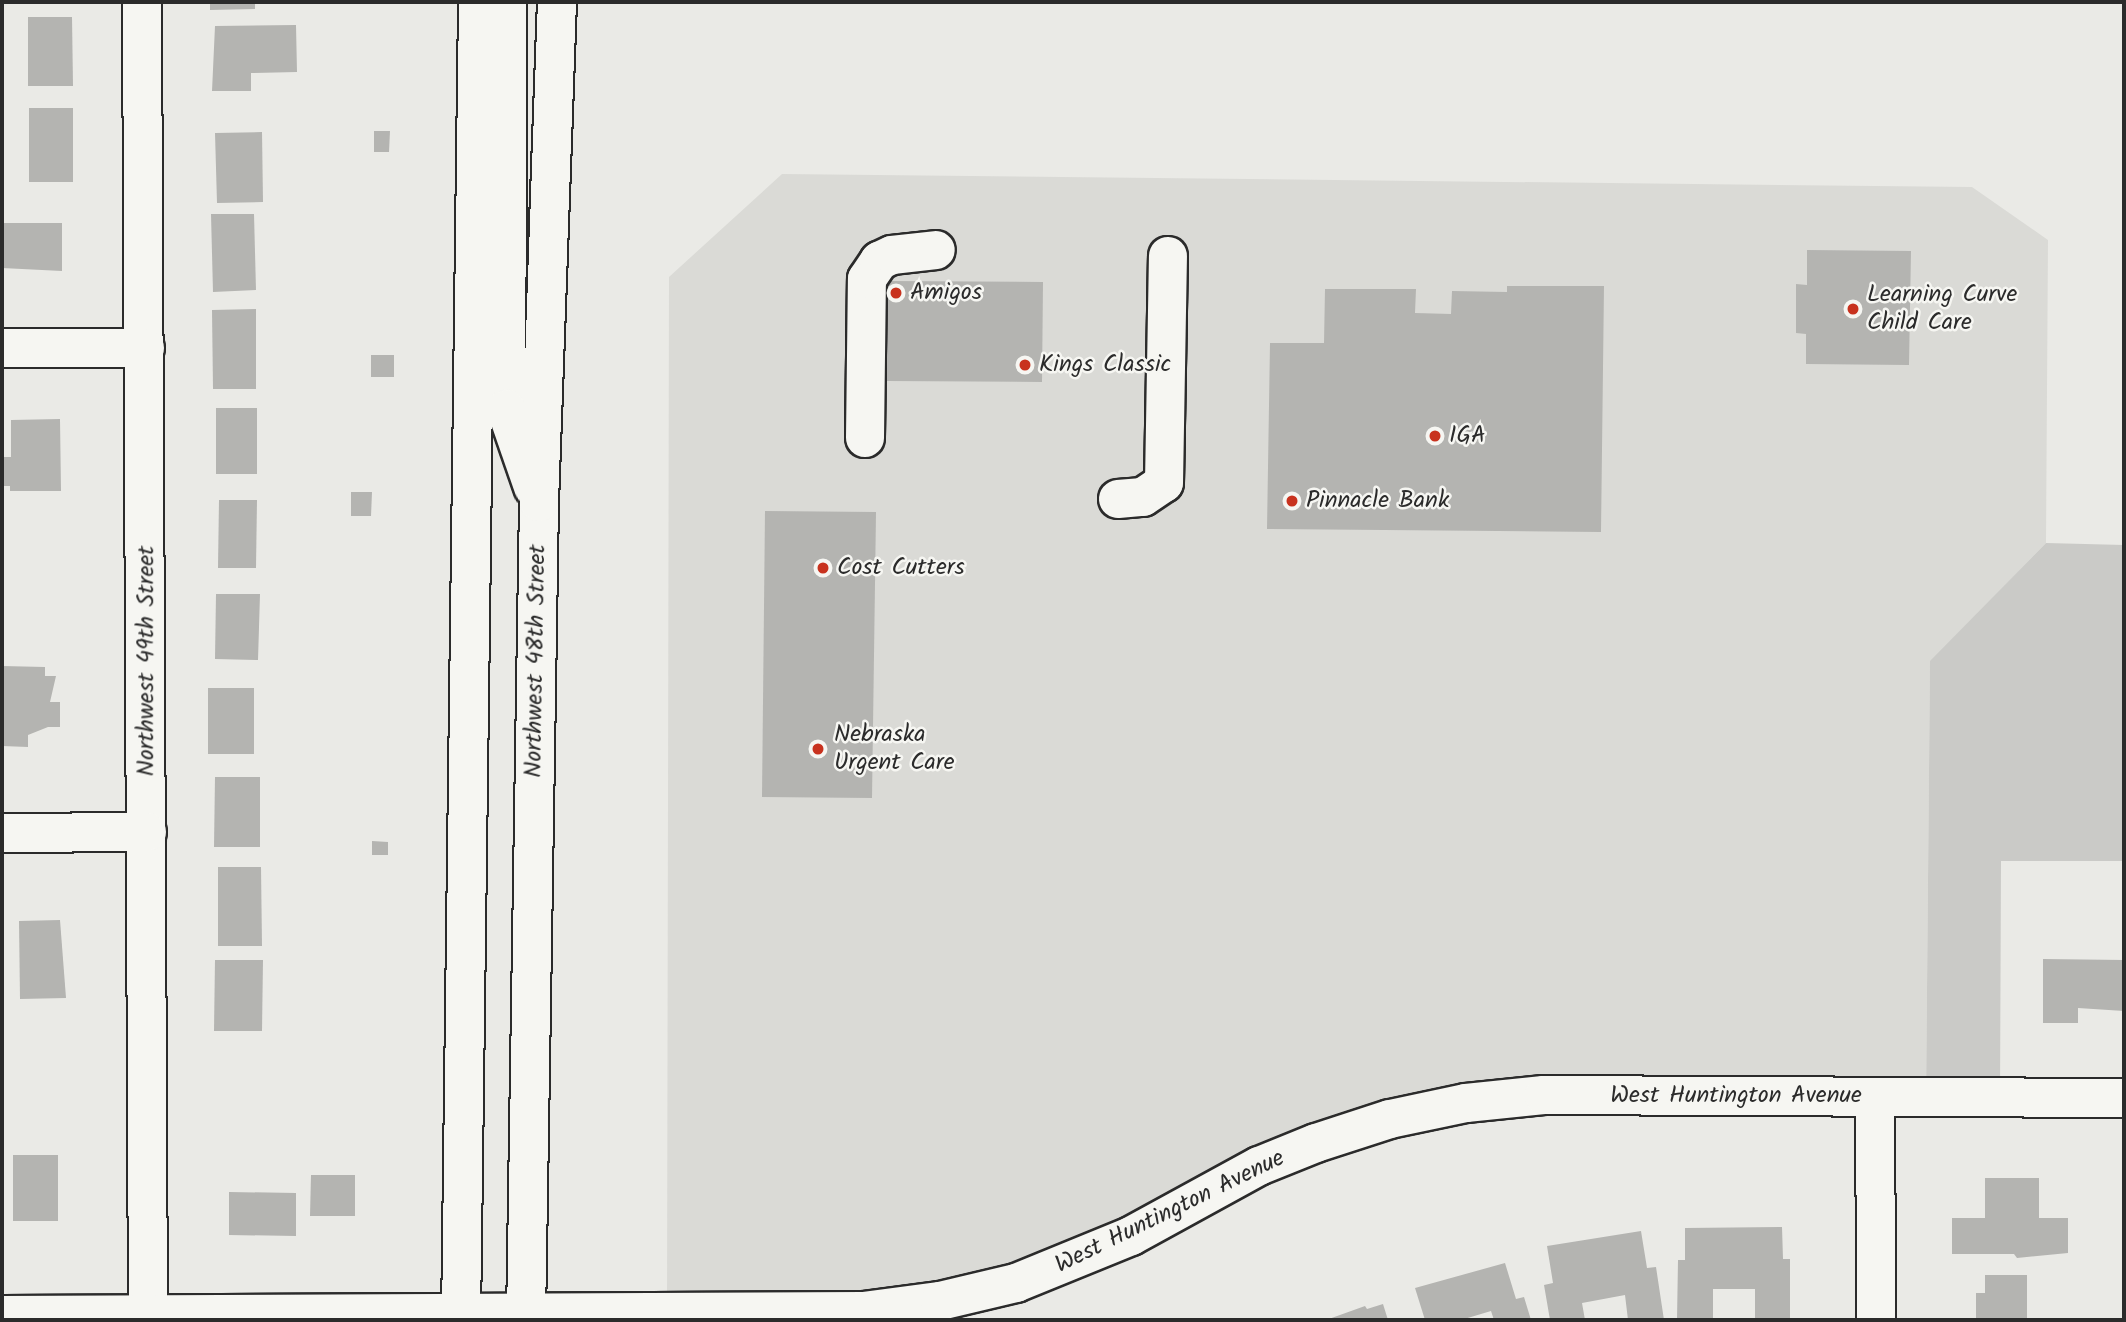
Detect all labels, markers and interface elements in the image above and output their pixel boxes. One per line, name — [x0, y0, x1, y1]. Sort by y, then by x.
place label: Amigos — [910, 279, 982, 307]
place label: Learning Curve Child Care — [1867, 281, 2017, 337]
marker: Amigos — [888, 285, 904, 301]
marker: Learning Curve Child Care — [1845, 301, 1861, 317]
place label: Kings Classic — [1039, 351, 1171, 379]
marker: Kings Classic — [1017, 357, 1033, 373]
place label: IGA — [1449, 422, 1486, 450]
marker: IGA — [1427, 428, 1443, 444]
place label: Pinnacle Bank — [1306, 487, 1449, 515]
marker: Pinnacle Bank — [1284, 493, 1300, 509]
street label: Northwest 48th Street — [520, 544, 552, 778]
street label: Northwest 49th Street — [133, 546, 161, 776]
place label: Cost Cutters — [837, 554, 965, 582]
marker: Cost Cutters — [815, 560, 831, 576]
place label: Nebraska Urgent Care — [834, 721, 955, 777]
marker: Nebraska Urgent Care — [808, 739, 828, 759]
street label: West Huntington Avenue — [1610, 1082, 1862, 1110]
street label: West Huntington Avenue — [1051, 1144, 1289, 1280]

